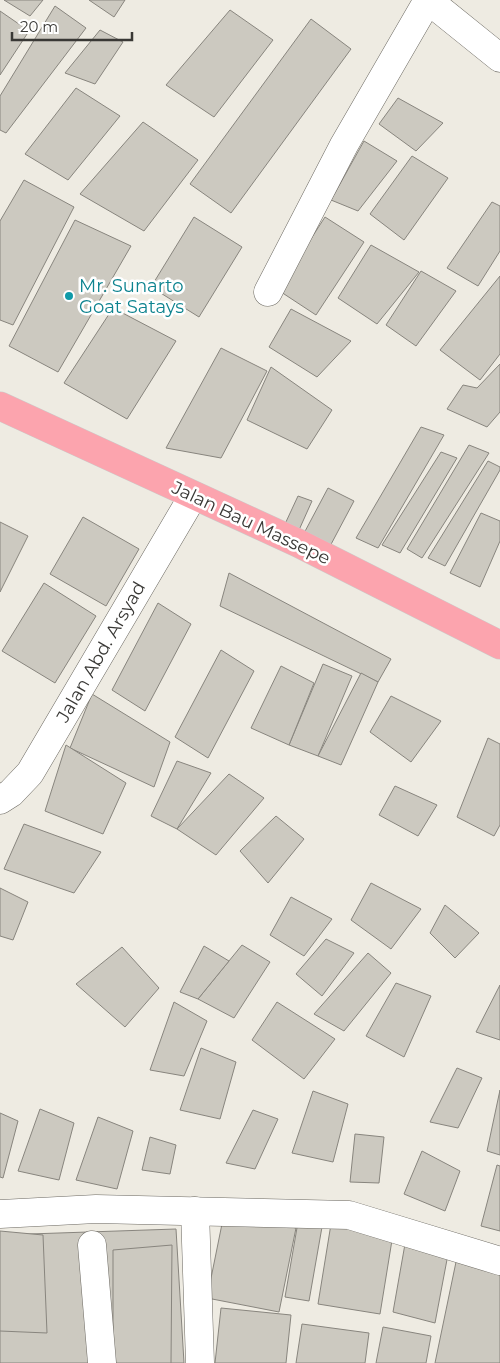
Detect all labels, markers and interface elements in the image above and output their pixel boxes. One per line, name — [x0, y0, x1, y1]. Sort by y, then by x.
scale bar — [12, 10, 132, 42]
text: 20 m — [20, 17, 58, 36]
place label: Mr. Sunarto Goat Satays — [79, 275, 184, 318]
marker: Mr. Sunarto Goat Satays — [63, 290, 75, 302]
street label: Jalan Bau Massepe — [167, 476, 334, 569]
street label: Jalan Abd. Arsyad — [51, 578, 150, 727]

